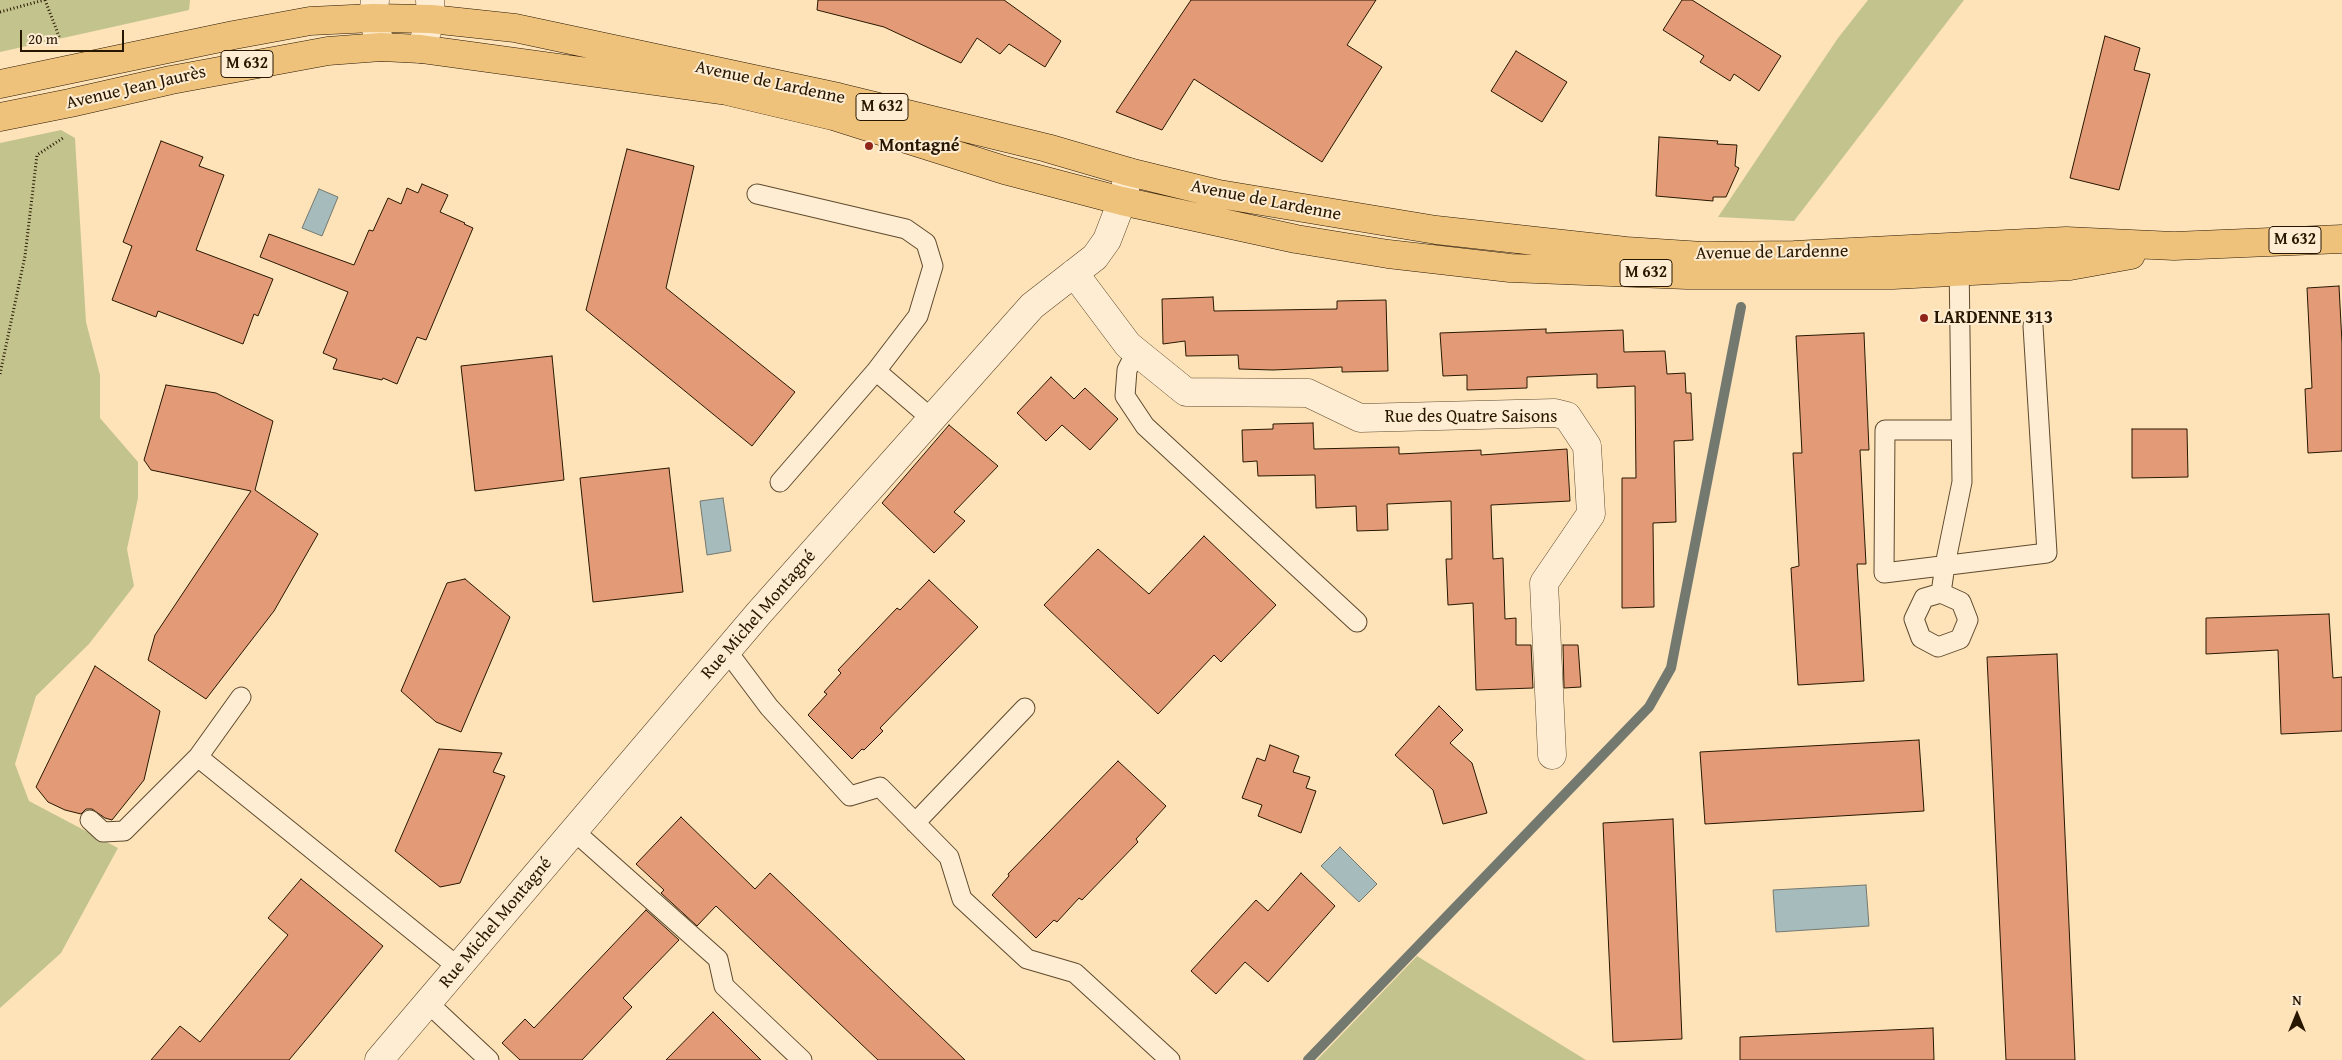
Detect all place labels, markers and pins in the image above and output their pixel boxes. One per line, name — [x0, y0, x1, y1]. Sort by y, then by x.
place label: Montagné — [879, 135, 960, 157]
marker: Montagné — [863, 140, 875, 152]
place label: LARDENNE 313 — [1934, 307, 2053, 329]
marker: LARDENNE 313 — [1918, 312, 1930, 324]

